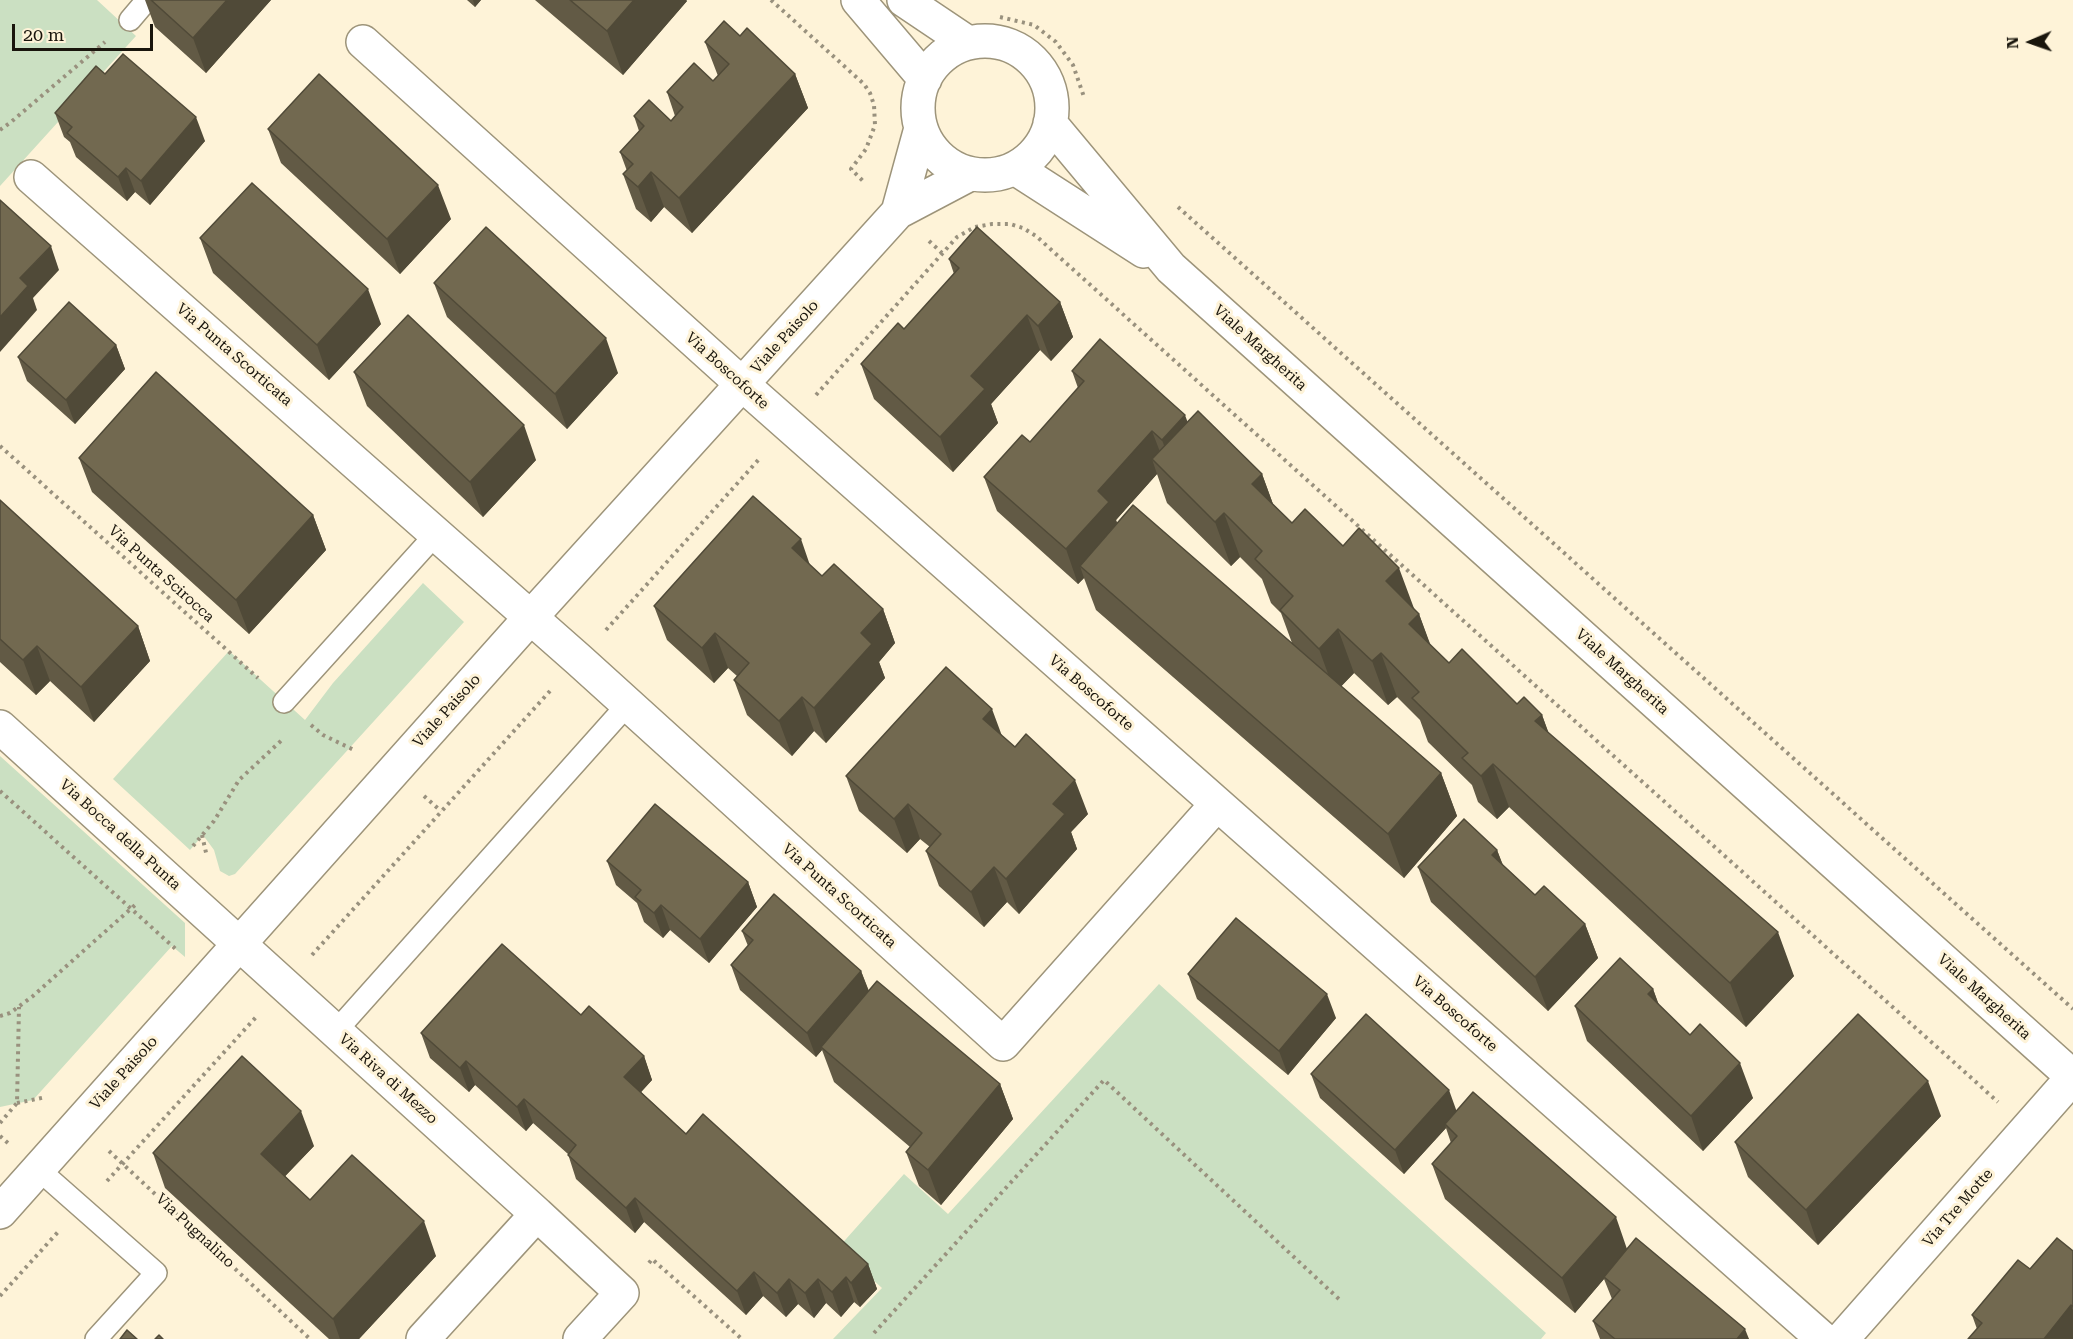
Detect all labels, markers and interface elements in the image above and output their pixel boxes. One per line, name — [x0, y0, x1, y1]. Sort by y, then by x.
scale bar — [15, 12, 156, 50]
north arrow — [2001, 12, 2061, 72]
text: 20 m — [23, 24, 64, 45]
text: N — [2003, 36, 2022, 49]
street label: Viale Paisolo — [747, 297, 823, 377]
street label: Via Punta Scorticata — [172, 300, 296, 410]
street label: Viale Margherita — [1210, 301, 1310, 395]
street label: Via Boscoforte — [682, 329, 772, 413]
street label: Via Punta Scirocca — [104, 522, 218, 626]
street label: Viale Margherita — [1572, 625, 1672, 719]
street label: Via Boscoforte — [1045, 651, 1137, 735]
street label: Viale Paisolo — [409, 671, 485, 751]
street label: Via Bocca della Punta — [56, 776, 184, 894]
street label: Via Punta Scorticata — [778, 840, 900, 952]
street label: Viale Margherita — [1934, 950, 2034, 1044]
street label: Via Boscoforte — [1409, 972, 1501, 1056]
street label: Via Riva di Mezzo — [335, 1030, 441, 1128]
street label: Viale Paisolo — [86, 1033, 162, 1113]
street label: Via Tre Motte — [1919, 1165, 1997, 1251]
street label: Via Pugnalino — [152, 1190, 238, 1272]

